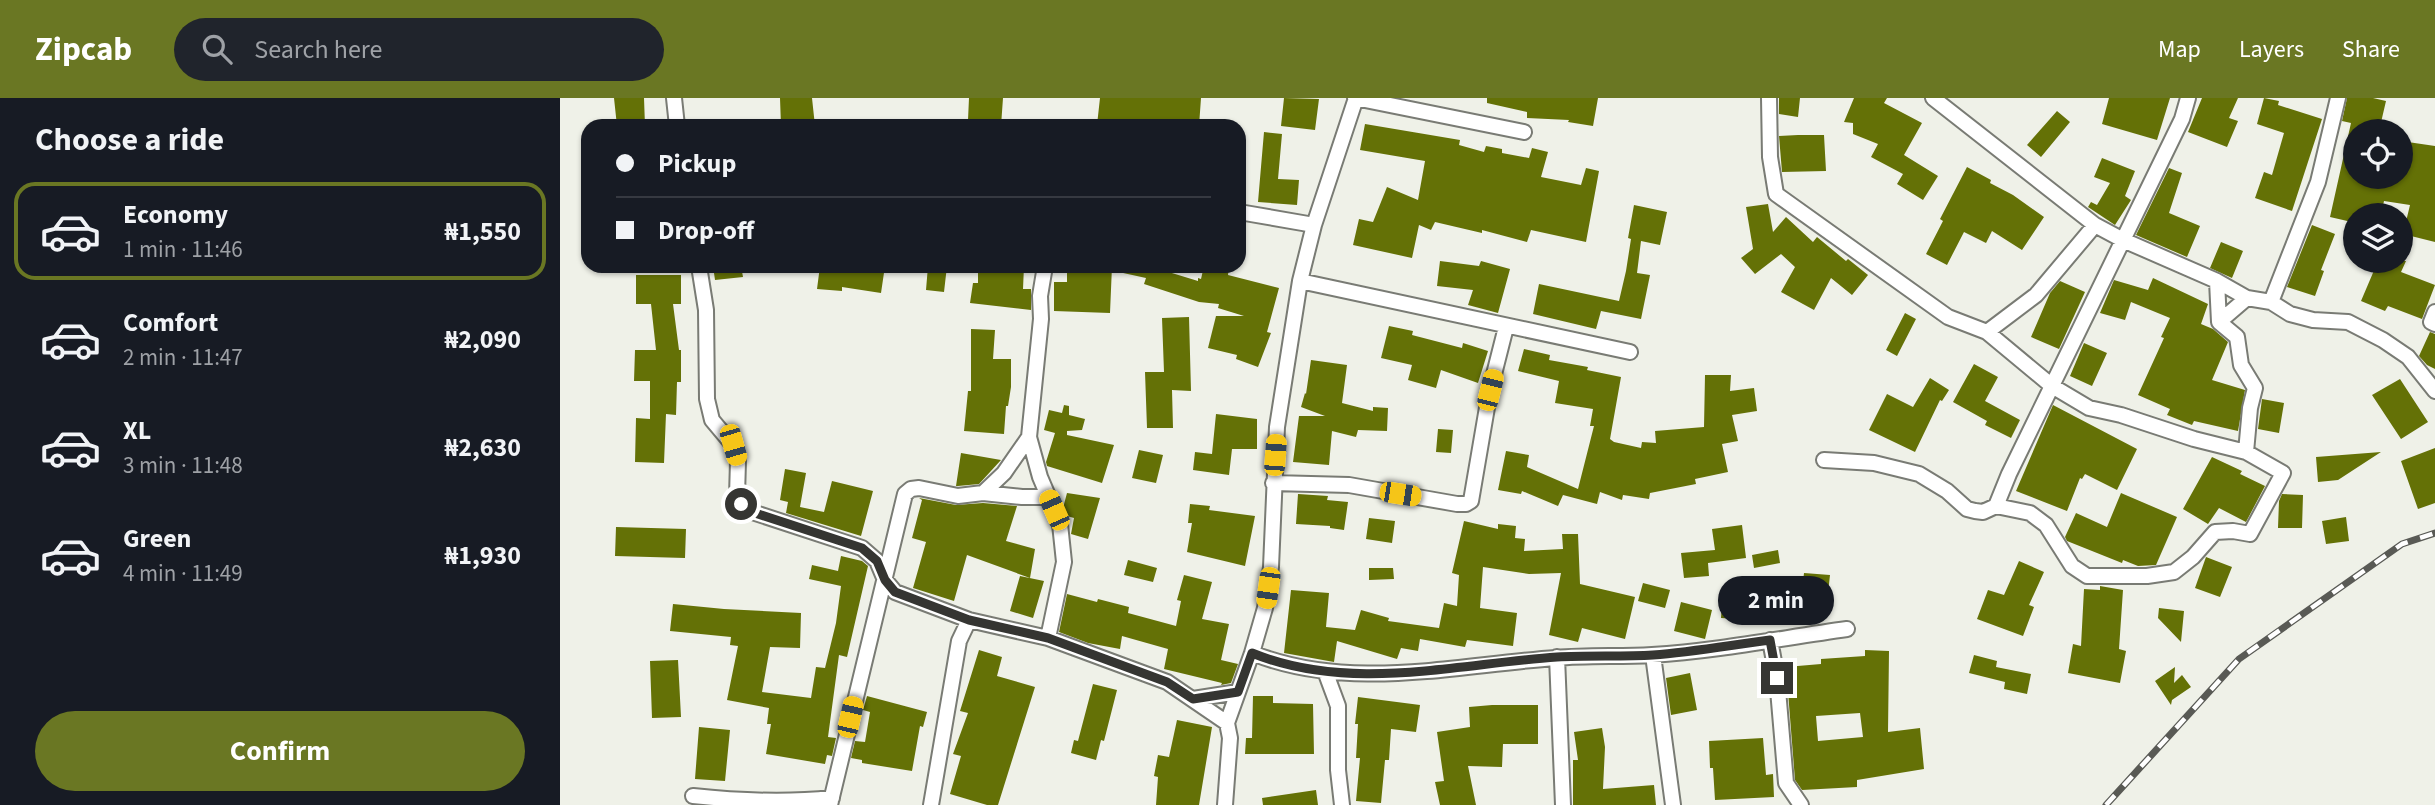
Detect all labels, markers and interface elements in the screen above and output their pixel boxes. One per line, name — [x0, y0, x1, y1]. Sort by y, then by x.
search box — [174, 18, 664, 81]
text: Zipcab — [35, 26, 132, 73]
icon: search — [198, 30, 236, 68]
text: Search here — [254, 31, 382, 68]
text: Map — [2158, 32, 2201, 67]
text: Layers — [2239, 32, 2304, 67]
text: Share — [2342, 32, 2400, 67]
text: Choose a ride — [35, 117, 224, 163]
map controls — [2343, 119, 2413, 273]
button: locate — [2343, 119, 2413, 189]
text: Pickup — [658, 145, 736, 182]
text: Economy — [123, 196, 228, 233]
icon: car — [39, 200, 102, 263]
button: layers — [2343, 203, 2413, 273]
text: Drop-off — [658, 212, 754, 249]
text: ₦1,550 — [445, 213, 521, 250]
text: 1 min · 11:46 — [123, 233, 243, 266]
text: Comfort — [123, 304, 218, 341]
icon: car — [39, 308, 102, 371]
text: ₦2,090 — [445, 321, 521, 358]
text: 2 min · 11:47 — [123, 341, 243, 374]
car — [1475, 367, 1506, 413]
text: XL — [123, 412, 151, 449]
icon: car — [39, 416, 102, 479]
car — [718, 422, 749, 468]
text: ₦2,630 — [445, 429, 521, 466]
car — [1264, 433, 1287, 477]
text: 3 min · 11:48 — [123, 449, 243, 482]
car — [1378, 480, 1423, 508]
car — [1036, 487, 1073, 533]
route start — [725, 488, 757, 520]
text: Green — [123, 520, 191, 557]
icon: car — [39, 524, 102, 587]
text: ₦1,930 — [445, 537, 521, 574]
text: 4 min · 11:49 — [123, 557, 243, 590]
car — [1255, 566, 1282, 610]
callout: 2 min — [1719, 576, 1835, 626]
text: 2 min — [1748, 584, 1804, 617]
route end — [1761, 662, 1793, 694]
car — [836, 694, 865, 740]
button: Confirm — [35, 711, 525, 791]

